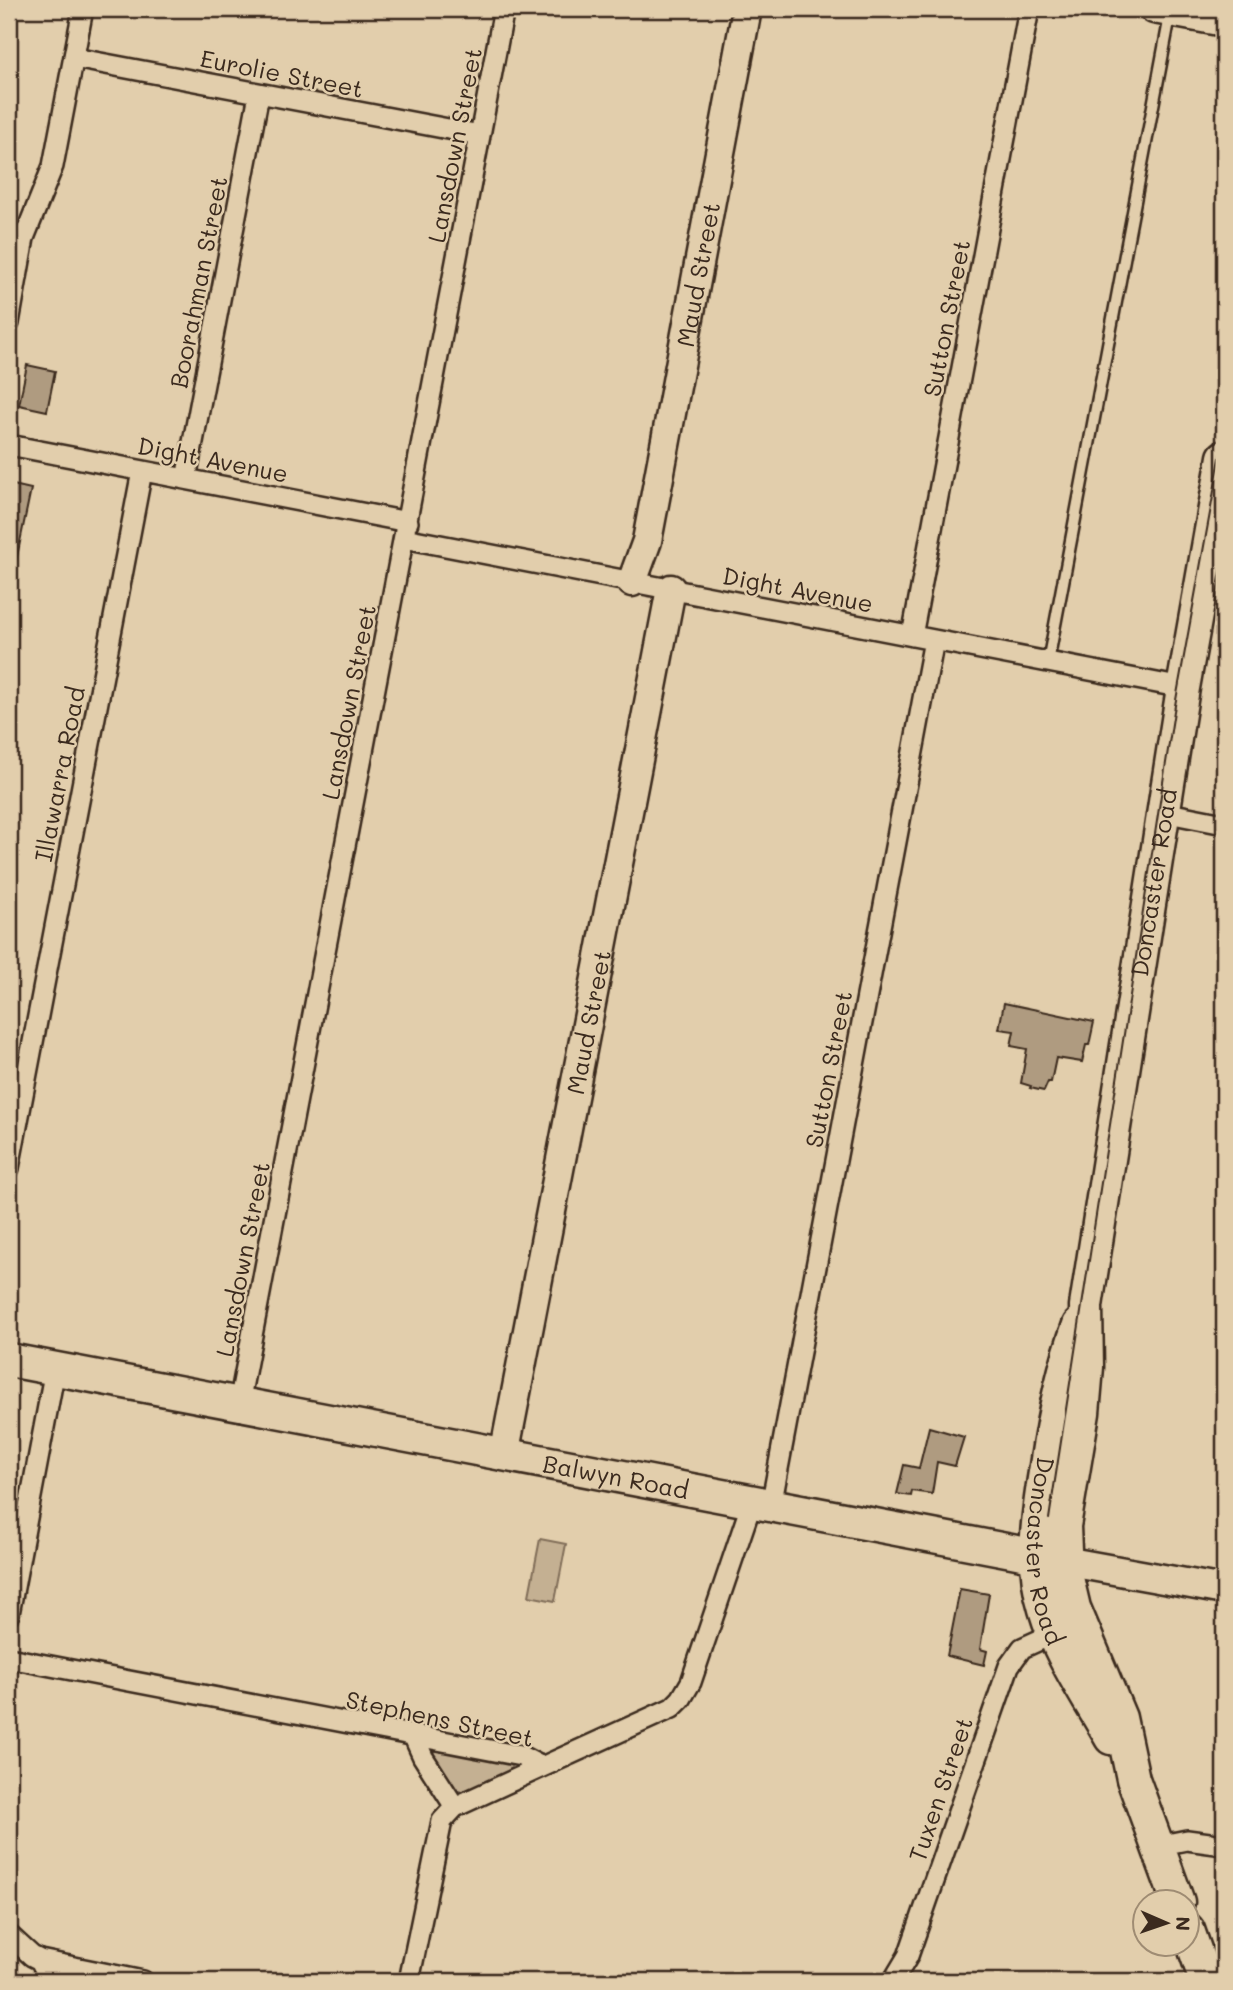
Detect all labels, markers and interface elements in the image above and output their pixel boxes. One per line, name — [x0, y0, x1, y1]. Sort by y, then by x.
street label: Eurolie Street — [198, 42, 366, 104]
street label: Lansdown Street — [420, 45, 488, 245]
street label: Boorahman Street — [162, 173, 234, 391]
street label: Maud Street — [668, 199, 726, 349]
street label: Sutton Street — [916, 237, 976, 399]
street label: Dight Avenue — [135, 429, 291, 489]
street label: Dight Avenue — [720, 559, 876, 619]
street label: Lansdown Street — [314, 602, 382, 802]
street label: Illawarra Road — [27, 684, 91, 864]
street label: Doncaster Road — [1122, 786, 1182, 979]
street label: Maud Street — [558, 947, 617, 1097]
street label: Sutton Street — [798, 988, 858, 1150]
street label: Lansdown Street — [208, 1159, 276, 1359]
street label: Balwyn Road — [541, 1447, 692, 1505]
street label: Doncaster Road — [1021, 1455, 1072, 1649]
street label: Stephens Street — [343, 1683, 537, 1753]
street label: Tuxen Street — [901, 1713, 979, 1865]
north arrow — [1132, 1888, 1202, 1958]
text: N — [1171, 1916, 1196, 1931]

